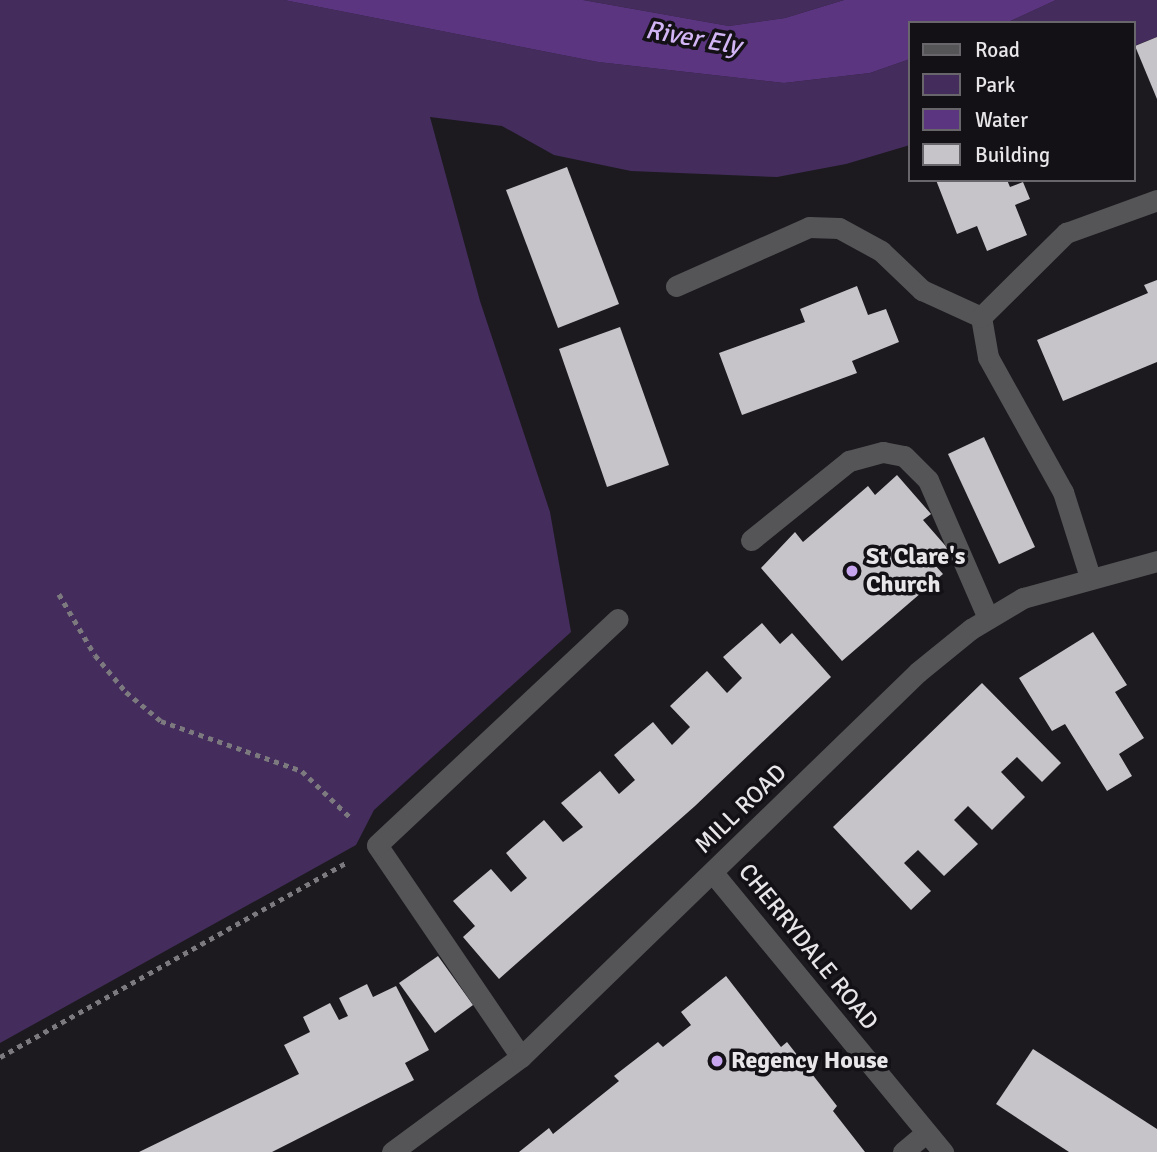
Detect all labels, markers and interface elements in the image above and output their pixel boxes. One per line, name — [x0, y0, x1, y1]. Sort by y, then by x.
water label: River Ely — [643, 15, 743, 63]
legend — [908, 21, 1136, 182]
text: Road — [975, 37, 1020, 63]
text: Park — [975, 72, 1015, 98]
text: Water — [975, 107, 1028, 133]
text: Building — [975, 142, 1050, 168]
place label: St Clare's Church — [866, 543, 965, 599]
marker: St Clare's Church — [844, 563, 860, 579]
street label: MILL ROAD — [689, 758, 793, 860]
street label: CHERRYDALE ROAD — [732, 858, 884, 1036]
place label: Regency House — [731, 1047, 889, 1075]
marker: Regency House — [709, 1053, 725, 1069]

